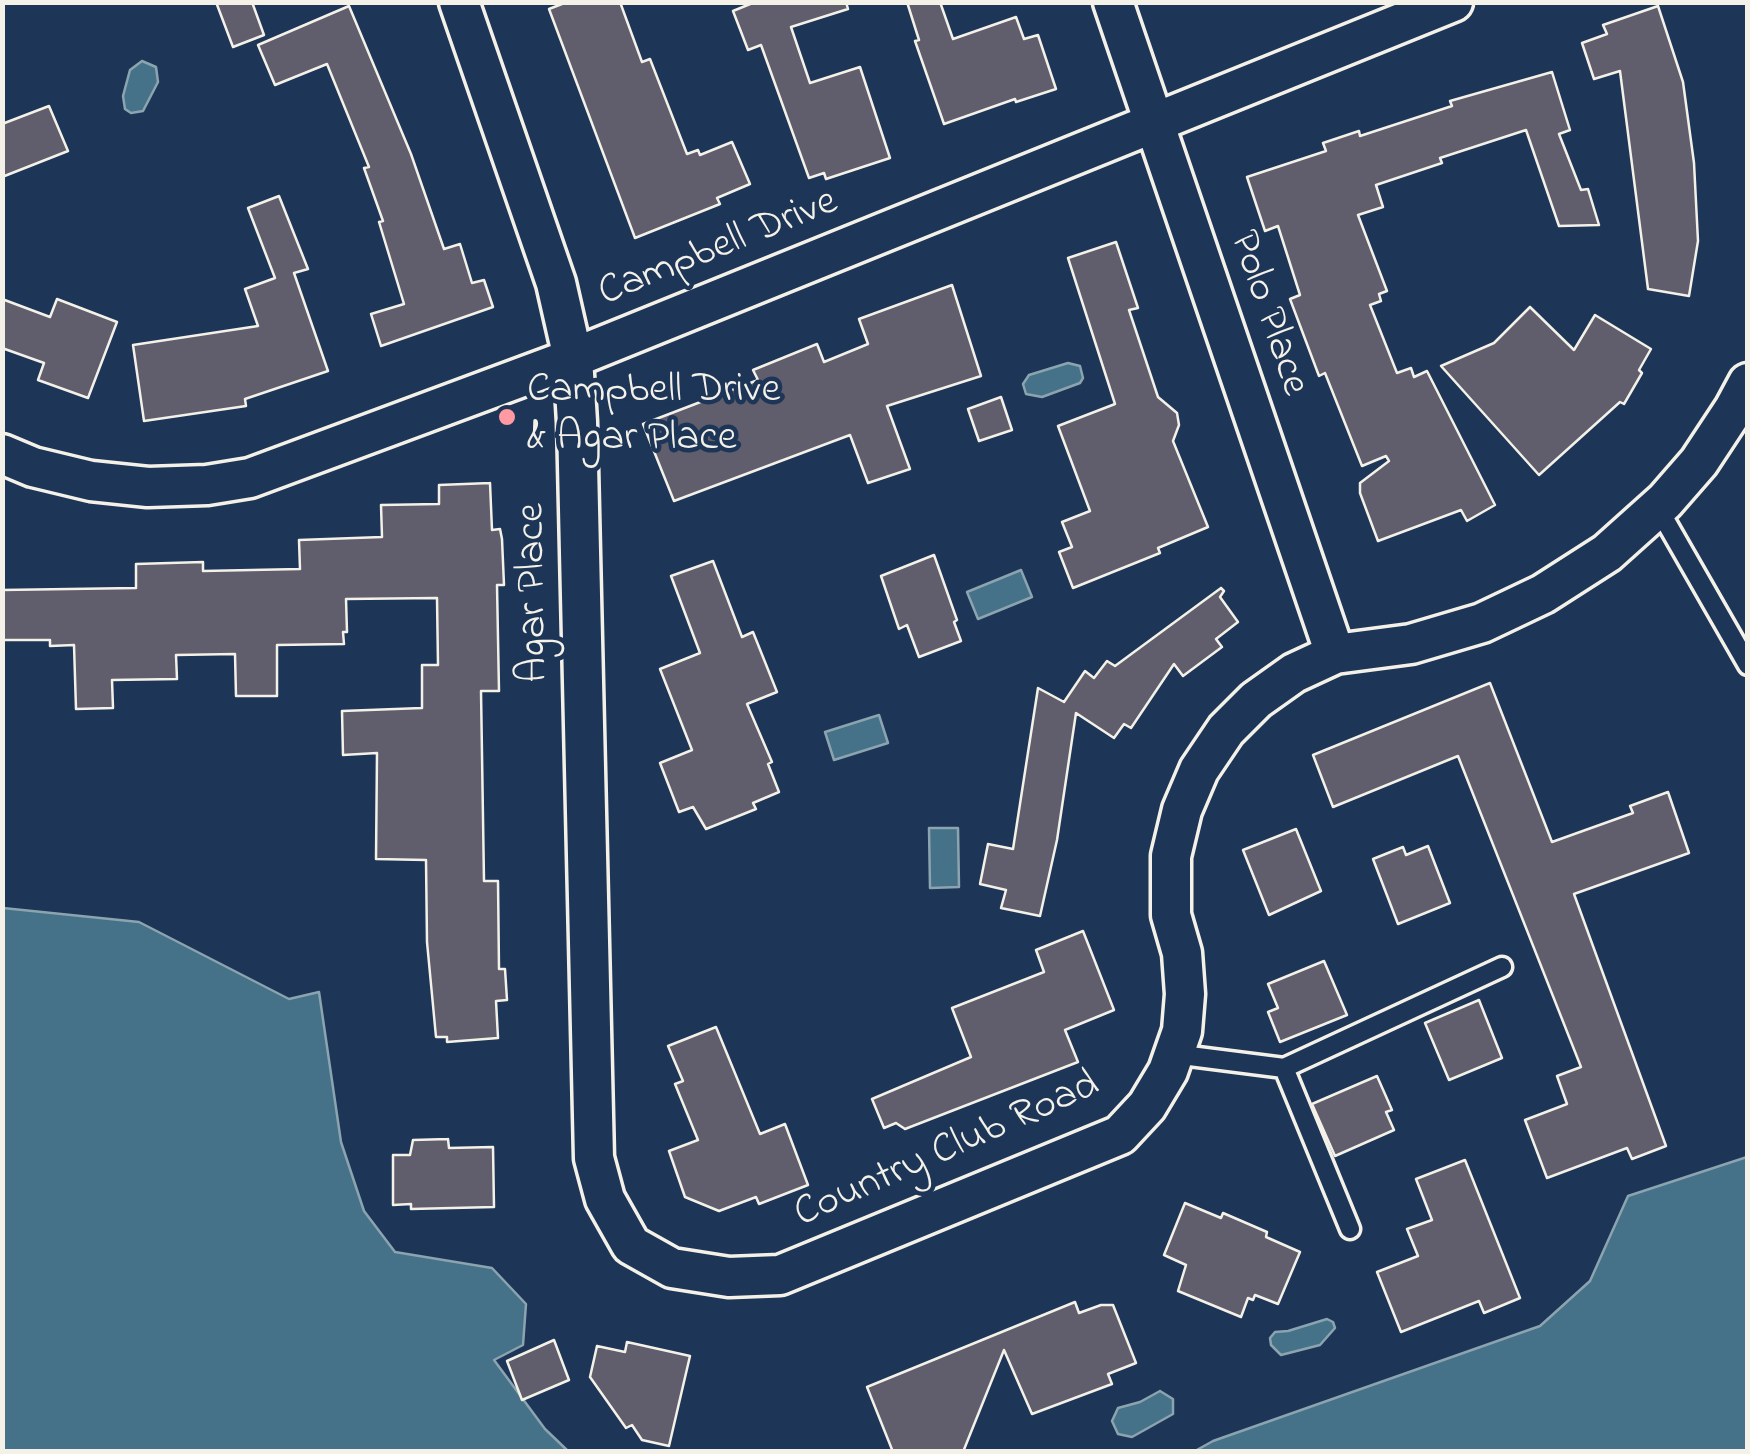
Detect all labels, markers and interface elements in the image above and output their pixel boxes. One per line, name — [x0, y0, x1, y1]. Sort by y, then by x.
street label: Campbell Drive — [592, 179, 846, 321]
street label: Polo Place — [1214, 225, 1318, 403]
place label: Campbell Drive & Agar Place — [527, 368, 780, 466]
marker: Campbell Drive & Agar Place — [496, 406, 518, 428]
street label: Agar Place — [509, 503, 563, 683]
street label: Country Club Road — [788, 1062, 1108, 1242]

